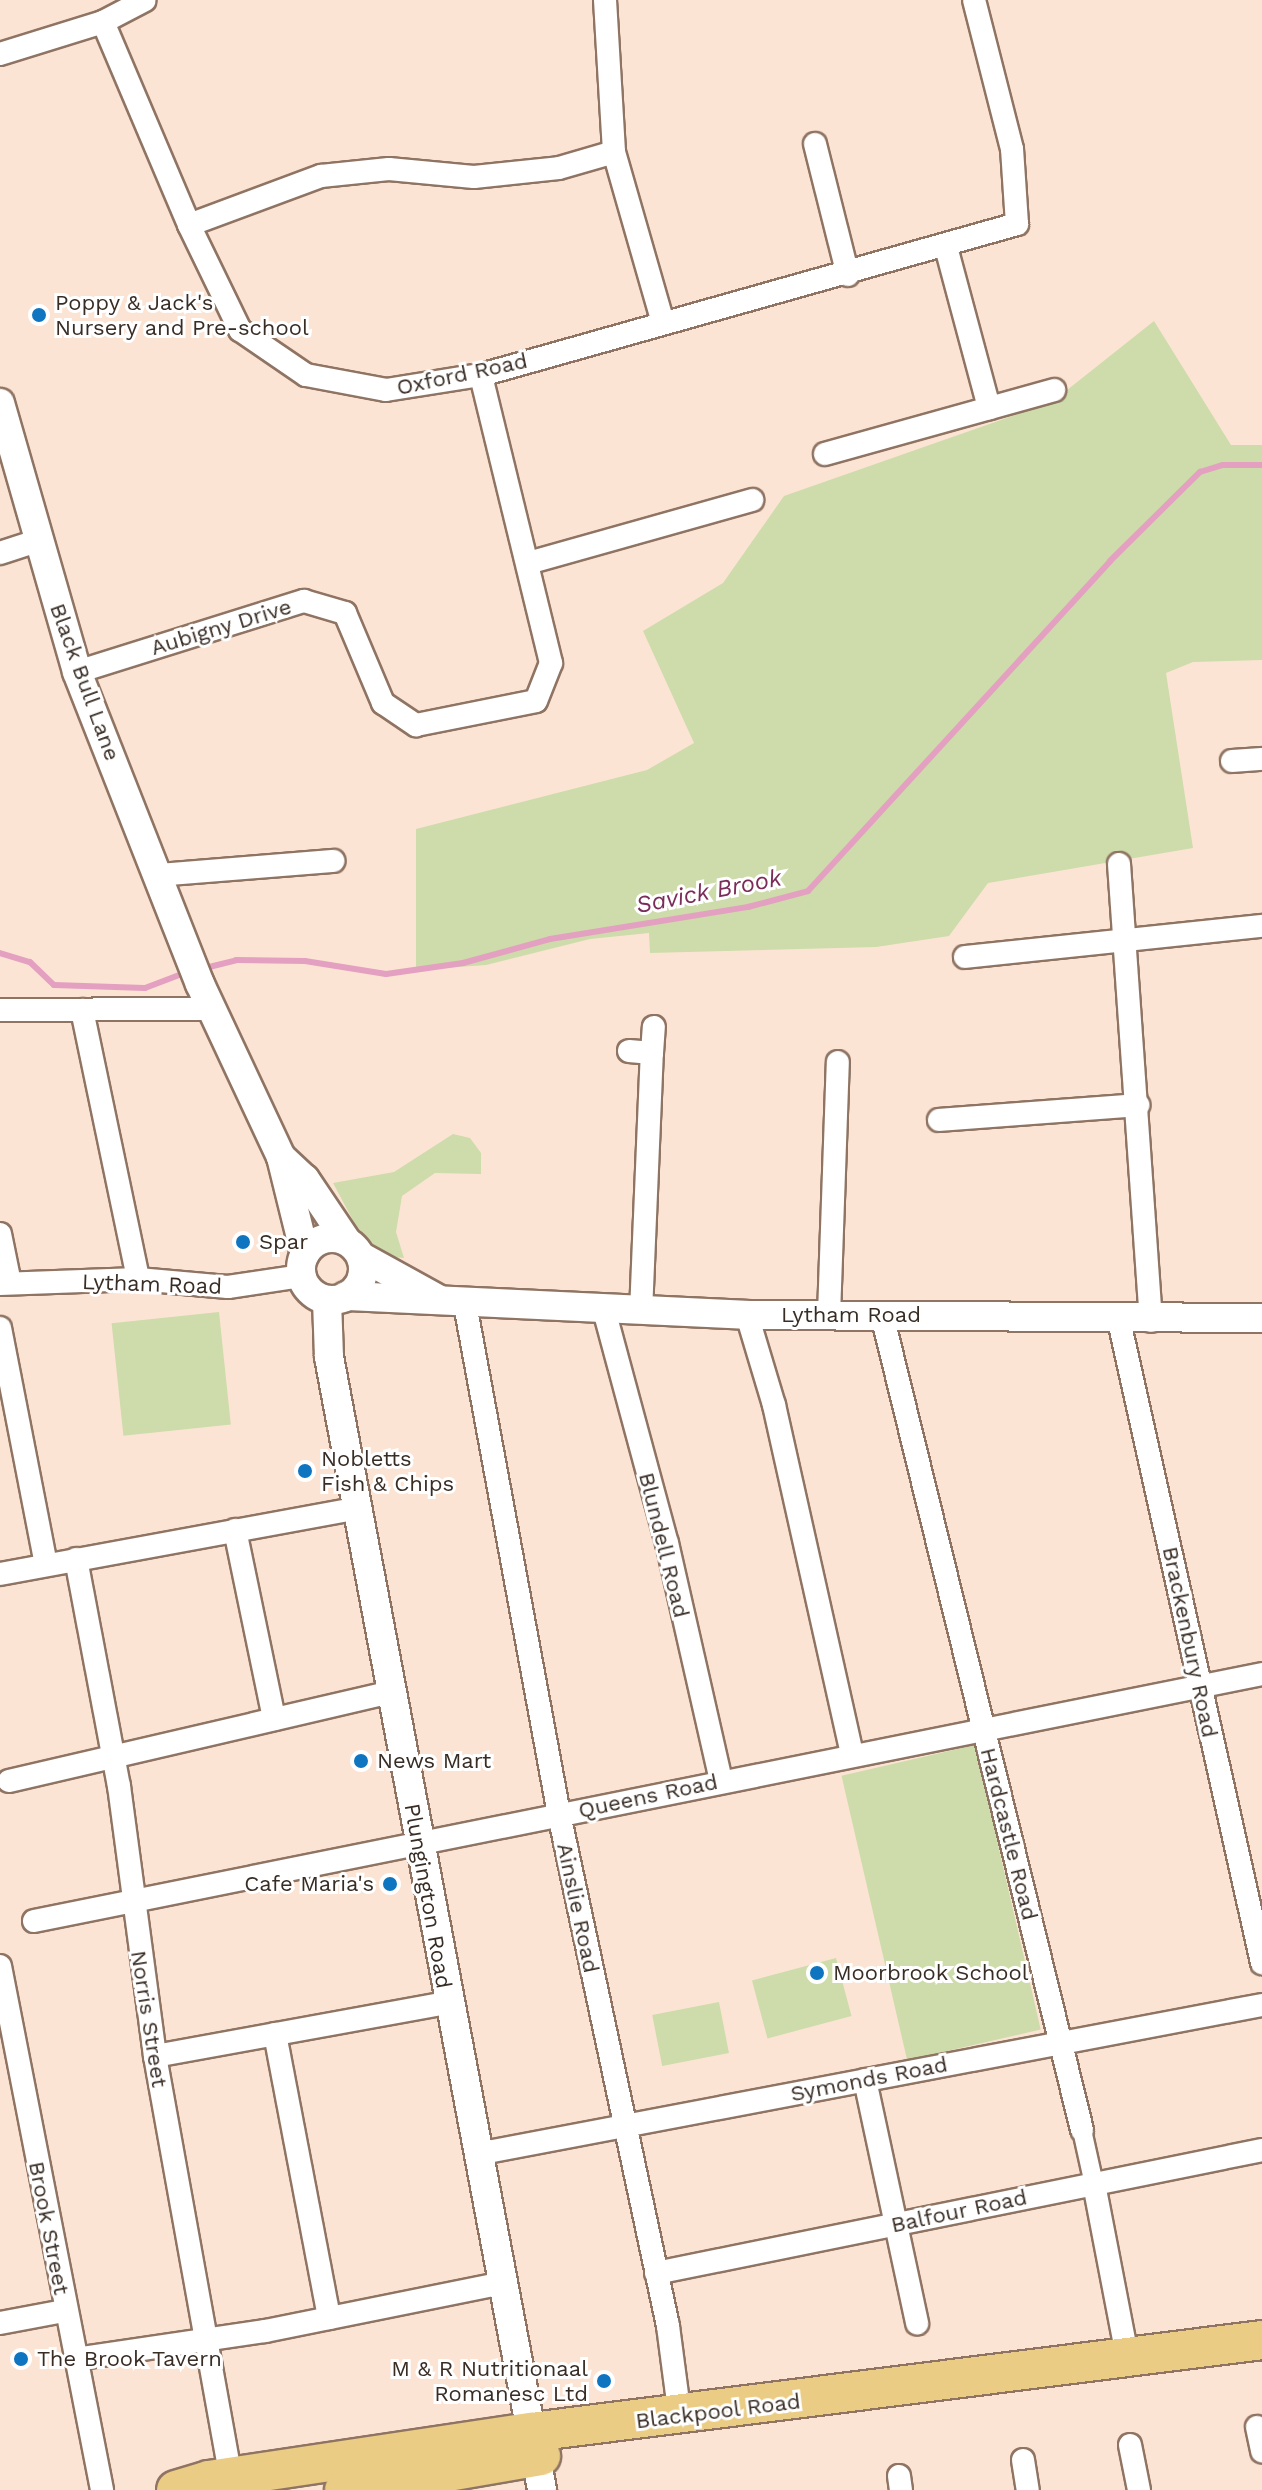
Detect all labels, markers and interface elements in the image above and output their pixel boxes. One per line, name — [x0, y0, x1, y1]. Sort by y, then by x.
place label: Poppy & Jack's Nursery and Pre-school — [55, 289, 309, 340]
marker: Poppy & Jack's Nursery and Pre-school — [30, 306, 48, 324]
street label: Oxford Road — [394, 347, 530, 401]
street label: Aubigny Drive — [147, 593, 295, 661]
street label: Black Bull Lane — [44, 599, 126, 765]
water label: Savick Brook — [633, 864, 785, 920]
place label: Spar — [259, 1229, 308, 1255]
marker: Spar — [234, 1233, 252, 1251]
street label: Lytham Road — [82, 1268, 222, 1300]
street label: Lytham Road — [781, 1302, 921, 1328]
place label: Nobletts Fish & Chips — [321, 1445, 454, 1496]
marker: Nobletts Fish & Chips — [296, 1462, 314, 1480]
street label: Blundell Road — [633, 1469, 695, 1621]
street label: Brackenbury Road — [1157, 1544, 1223, 1740]
street label: Hardcastle Road — [975, 1745, 1043, 1923]
place label: News Mart — [377, 1748, 491, 1774]
marker: News Mart — [352, 1752, 370, 1770]
street label: Queens Road — [576, 1768, 720, 1824]
street label: Plungington Road — [399, 1801, 457, 1991]
street label: Ainslie Road — [551, 1841, 605, 1975]
place label: Cafe Maria's — [244, 1871, 374, 1897]
marker: Cafe Maria's — [381, 1875, 399, 1893]
street label: Norris Street — [125, 1949, 173, 2089]
place label: Moorbrook School — [833, 1960, 1029, 1986]
marker: Moorbrook School — [808, 1964, 826, 1982]
street label: Symonds Road — [788, 2051, 950, 2107]
street label: Brook Street — [23, 2159, 75, 2297]
street label: Balfour Road — [888, 2184, 1030, 2238]
place label: The Brook Tavern — [37, 2346, 223, 2372]
marker: The Brook Tavern — [12, 2350, 30, 2368]
place label: M & R Nutritionaal Romanesc Ltd — [391, 2355, 588, 2406]
marker: M & R Nutritionaal Romanesc Ltd — [595, 2372, 613, 2390]
street label: Blackpool Road — [634, 2388, 802, 2434]

